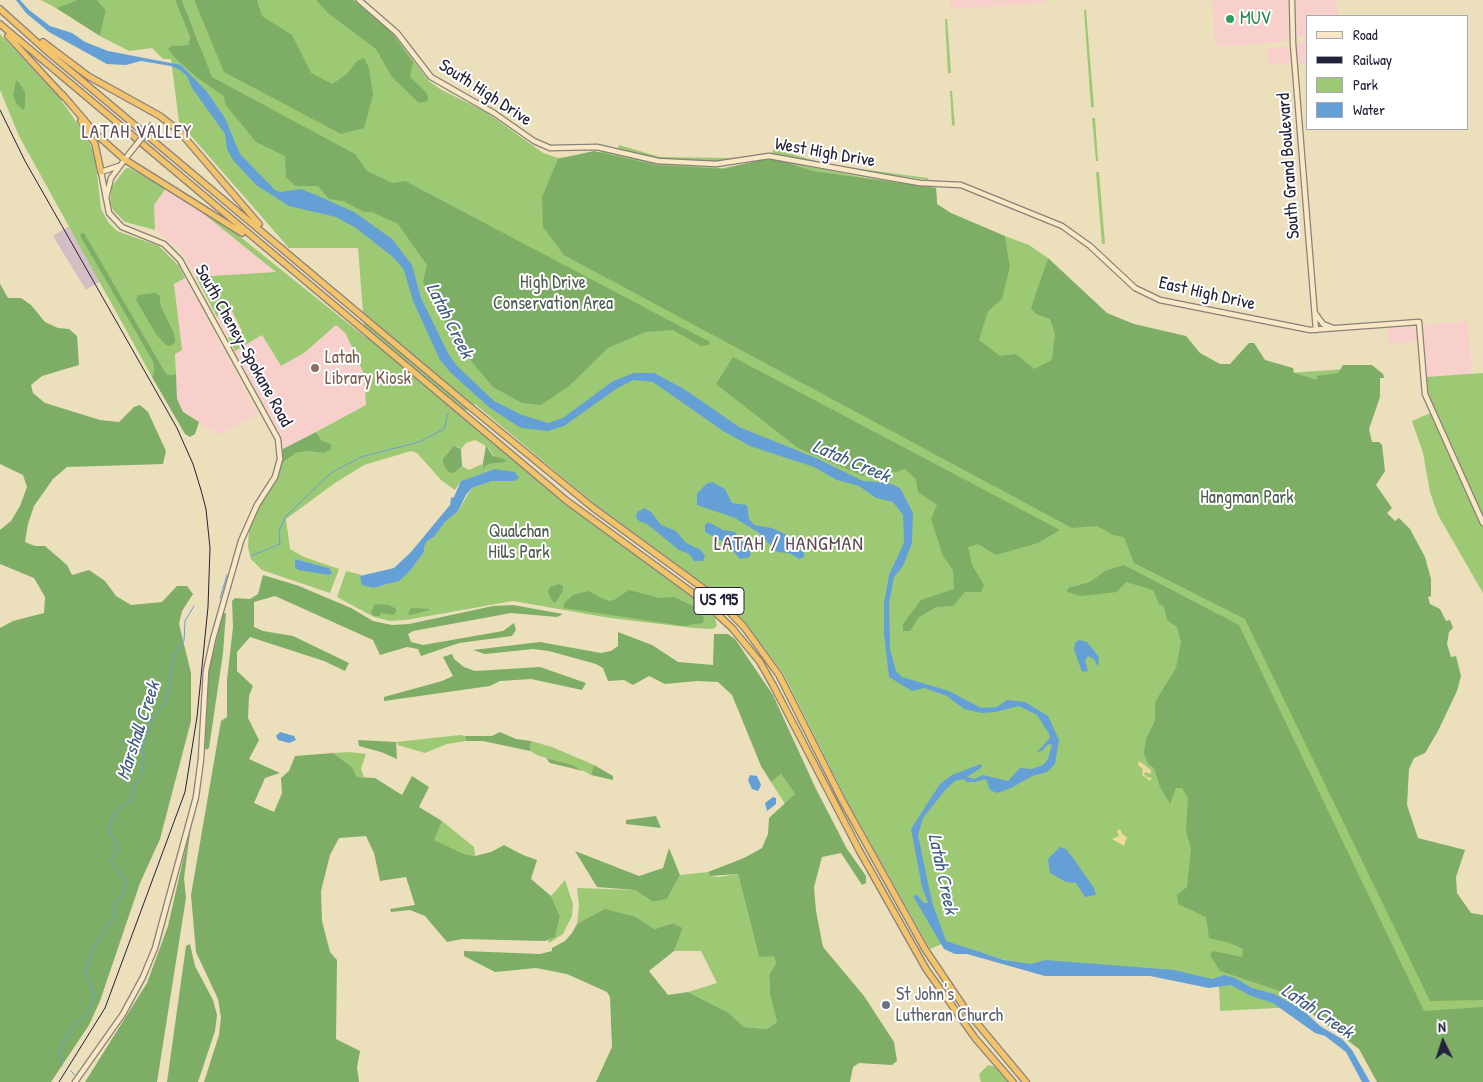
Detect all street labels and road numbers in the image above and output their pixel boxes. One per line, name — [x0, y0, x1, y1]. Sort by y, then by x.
street label: South High Drive — [434, 55, 536, 131]
street label: South Grand Boulevard — [1273, 92, 1305, 240]
street label: West High Drive — [773, 134, 877, 172]
street label: South Cheney-Spokane Road — [189, 261, 297, 431]
street label: East High Drive — [1157, 272, 1257, 316]
road number: US 195 — [694, 588, 744, 614]

